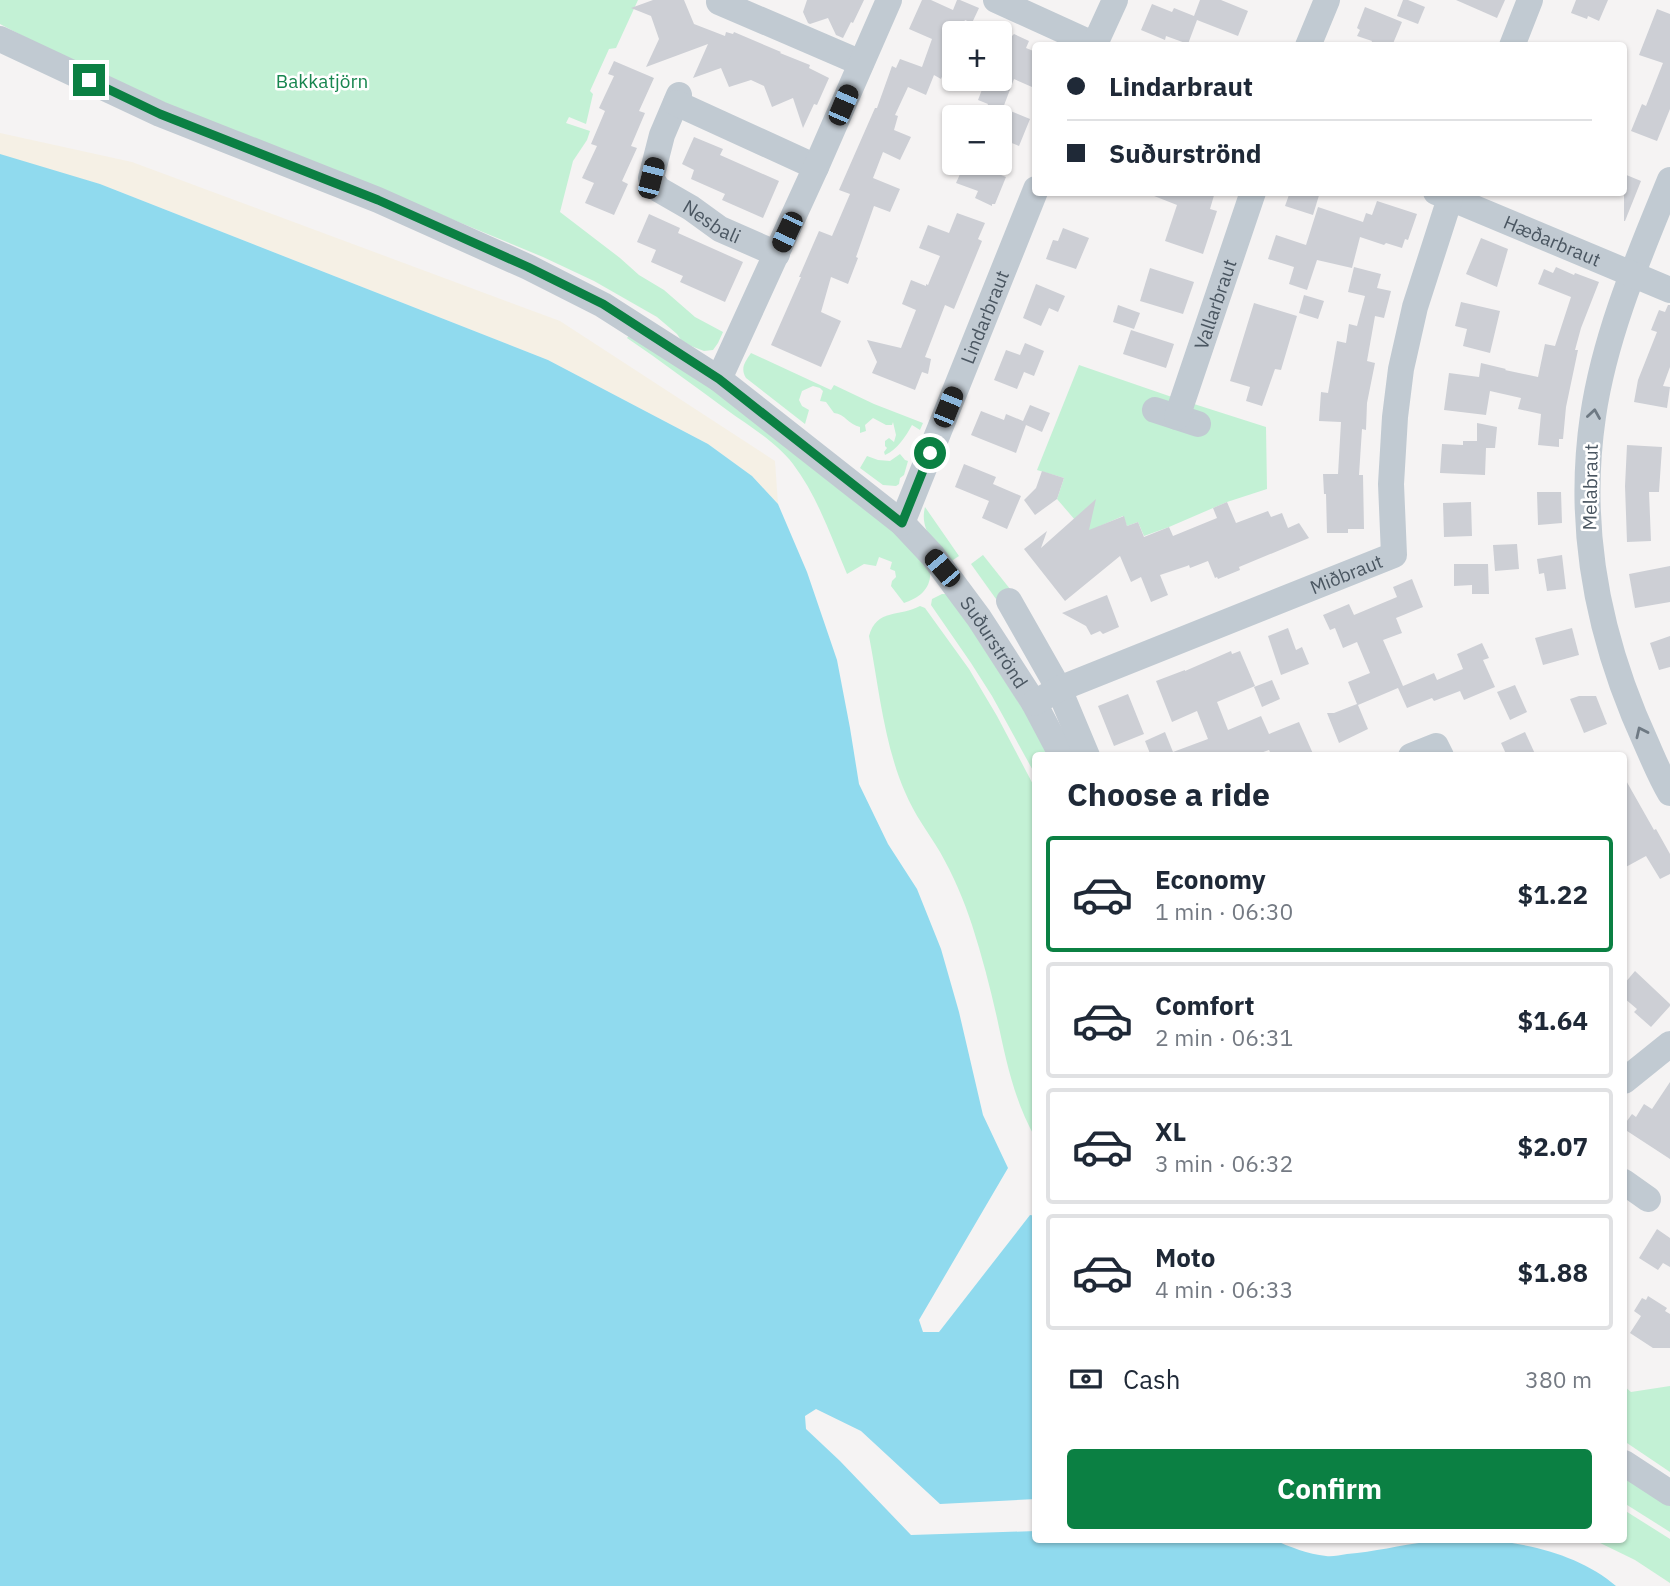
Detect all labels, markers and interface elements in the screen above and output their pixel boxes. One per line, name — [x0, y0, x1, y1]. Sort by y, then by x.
map controls — [942, 21, 1012, 175]
button: + — [942, 21, 1012, 91]
route end — [73, 64, 105, 96]
park label: Bakkatjörn — [276, 69, 368, 93]
text: Lindarbraut — [1109, 69, 1253, 103]
car — [826, 82, 861, 128]
button: − — [942, 105, 1012, 175]
text: Suðurströnd — [1109, 136, 1262, 170]
car — [636, 155, 667, 201]
street label: Nesbali — [679, 194, 744, 249]
car — [769, 209, 806, 255]
street label: Hæðarbraut — [1500, 210, 1604, 272]
street label: Vallarbraut — [1189, 256, 1242, 353]
street label: Lindarbraut — [955, 267, 1014, 367]
car — [931, 384, 966, 430]
one-way arrow — [1586, 408, 1601, 420]
route start — [914, 437, 946, 469]
street label: Melabraut — [1577, 443, 1603, 531]
car — [921, 545, 964, 591]
street label: Miðbraut — [1306, 549, 1386, 599]
street label: Suðurströnd — [955, 592, 1033, 693]
one-way arrow — [1635, 726, 1649, 739]
text: Choose a ride — [1067, 773, 1270, 815]
text: Economy — [1155, 862, 1266, 896]
icon: car — [1071, 863, 1134, 926]
text: $1.22 — [1518, 877, 1588, 911]
text: 1 min · 06:30 — [1155, 896, 1293, 926]
text: Comfort — [1155, 988, 1254, 1022]
icon: car — [1071, 989, 1134, 1052]
text: $1.64 — [1518, 1003, 1588, 1037]
text: 2 min · 06:31 — [1155, 1022, 1293, 1052]
text: XL — [1155, 1114, 1186, 1148]
icon: car — [1071, 1115, 1134, 1178]
text: $2.07 — [1518, 1129, 1588, 1163]
text: 3 min · 06:32 — [1155, 1148, 1293, 1178]
text: Moto — [1155, 1240, 1215, 1274]
icon: car — [1071, 1241, 1134, 1304]
text: $1.88 — [1518, 1255, 1588, 1289]
text: 4 min · 06:33 — [1155, 1274, 1293, 1304]
icon: cash — [1067, 1360, 1105, 1398]
text: Cash — [1123, 1362, 1180, 1396]
text: 380 m — [1525, 1364, 1592, 1394]
button: Confirm — [1067, 1449, 1592, 1529]

